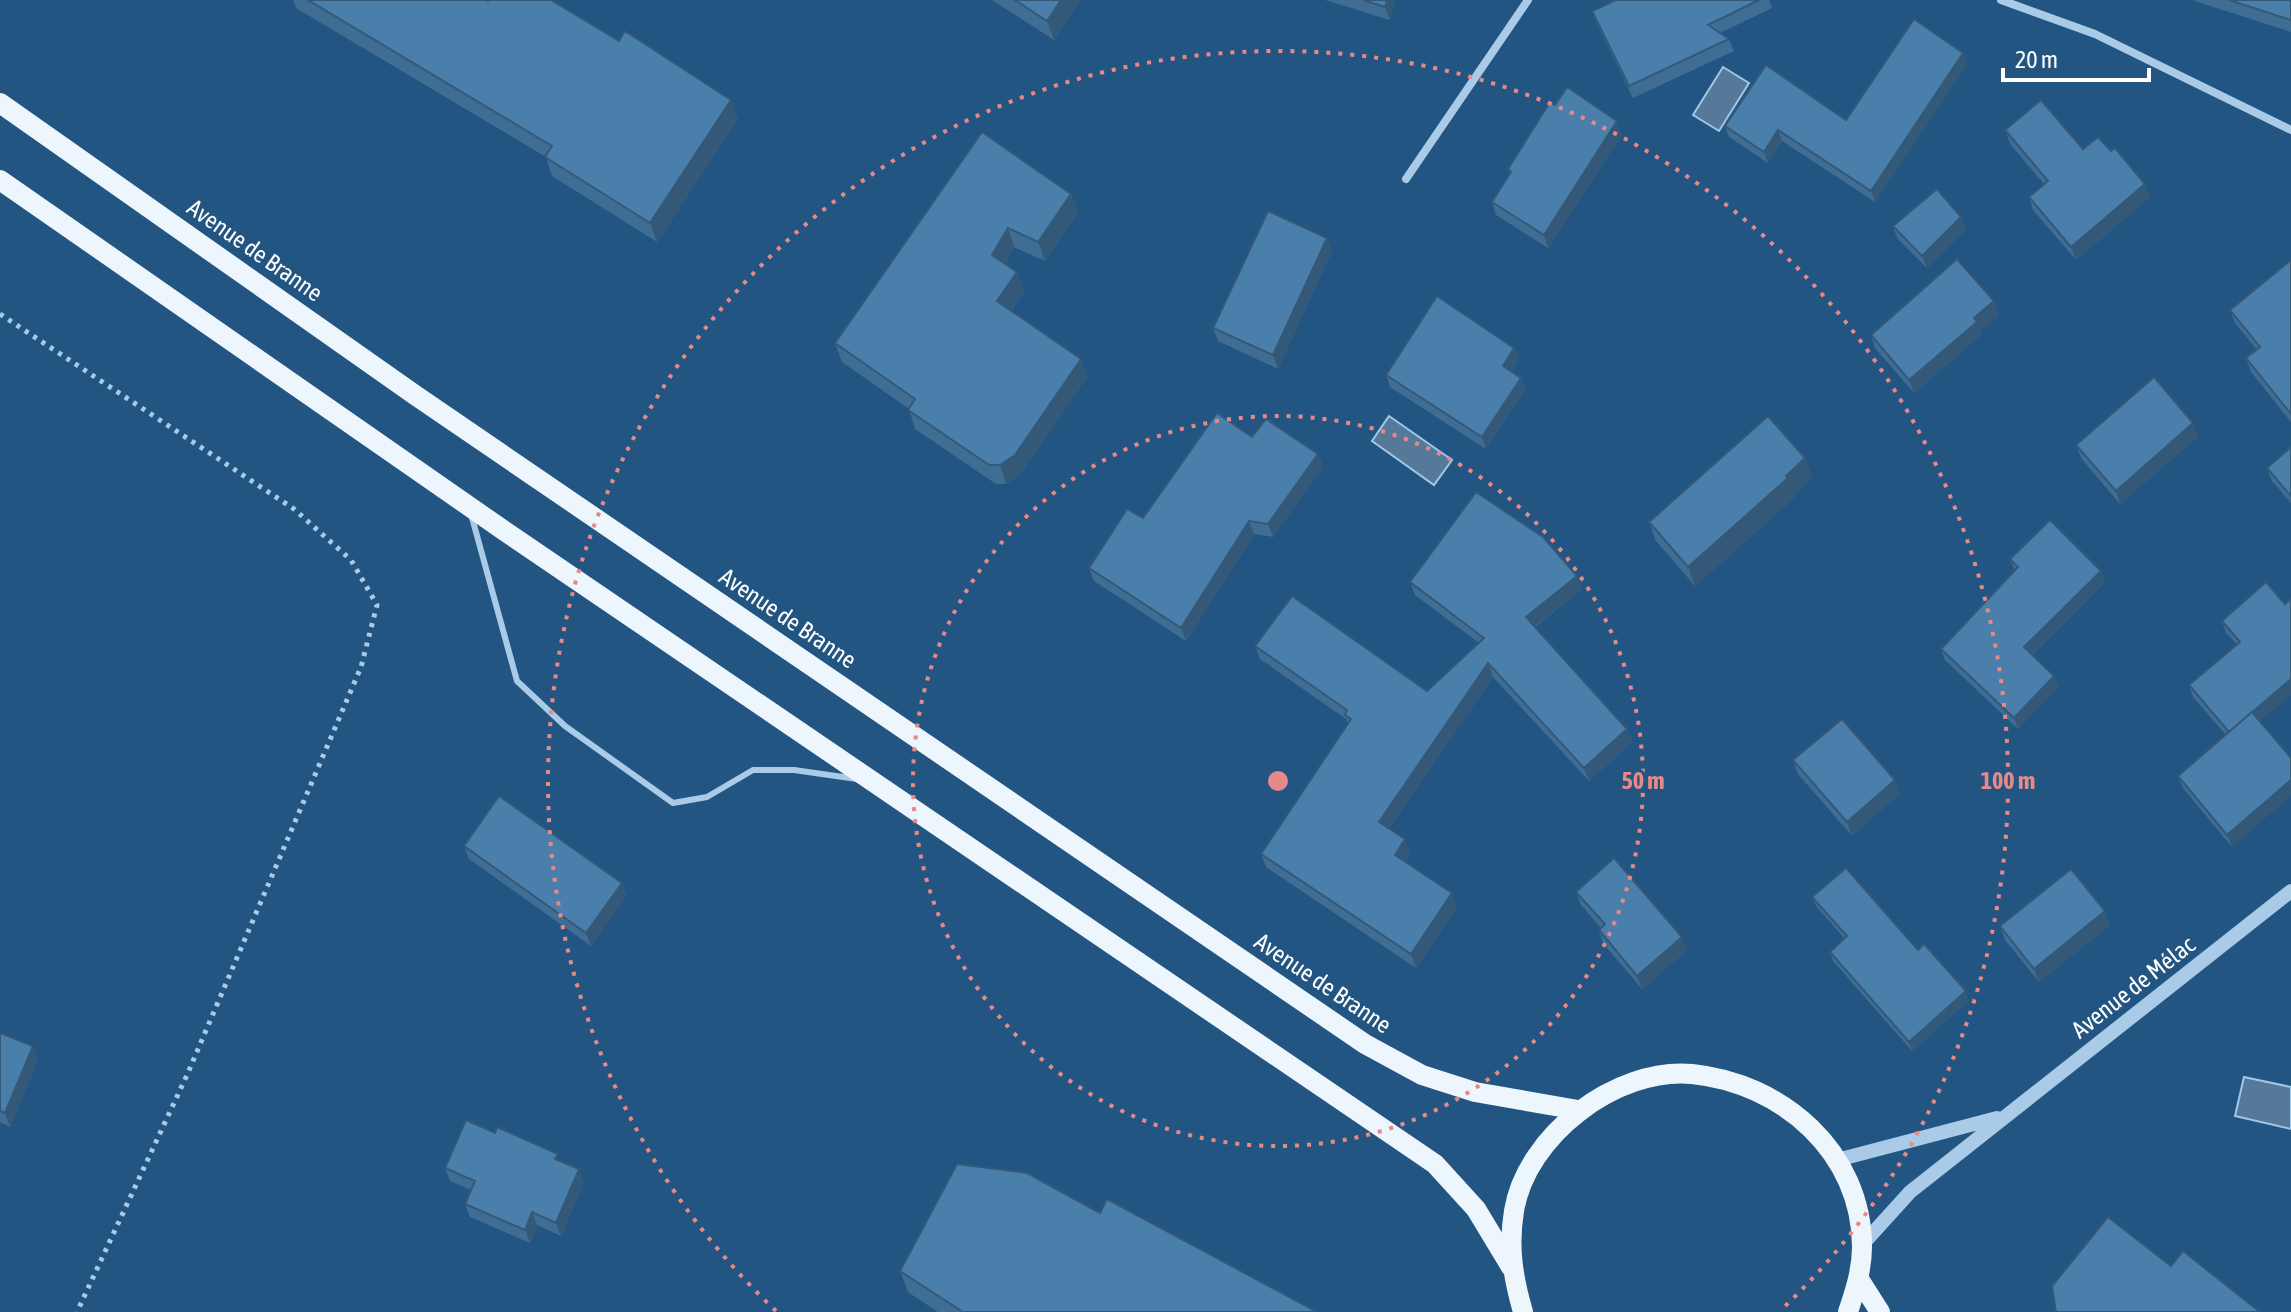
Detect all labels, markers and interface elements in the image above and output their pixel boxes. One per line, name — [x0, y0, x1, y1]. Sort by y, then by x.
scale bar — [2003, 32, 2149, 82]
text: 20 m — [2015, 46, 2058, 73]
street label: Avenue de Branne — [182, 193, 328, 307]
street label: Avenue de Branne — [715, 562, 861, 674]
centre of rings — [1264, 767, 1292, 795]
text: 50 m — [1621, 767, 1665, 794]
text: 100 m — [1981, 767, 2035, 794]
street label: Avenue de Branne — [1250, 927, 1396, 1039]
street label: Avenue de Mélac — [2066, 931, 2200, 1043]

